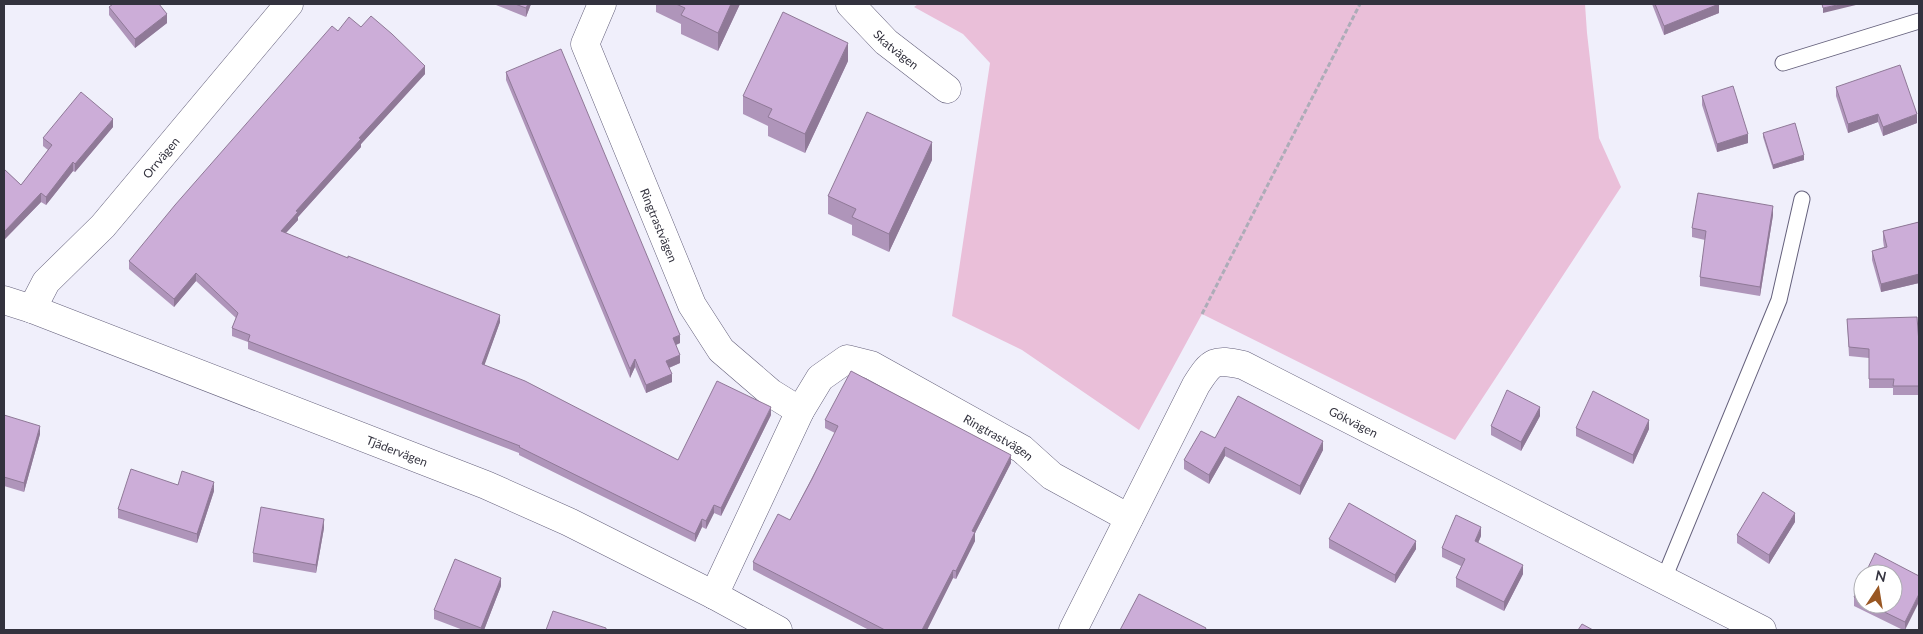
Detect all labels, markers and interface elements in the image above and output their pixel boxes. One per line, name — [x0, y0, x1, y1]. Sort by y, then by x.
street label: Skatvägen — [871, 26, 922, 72]
street label: Orrvägen — [139, 133, 182, 181]
street label: Ringtrastvägen — [637, 186, 681, 264]
street label: Gökvägen — [1327, 403, 1381, 440]
street label: Ringtrastvägen — [961, 411, 1037, 463]
street label: Tjädervägen — [364, 432, 430, 469]
north arrow — [1853, 564, 1903, 614]
text: N — [1874, 566, 1888, 585]

